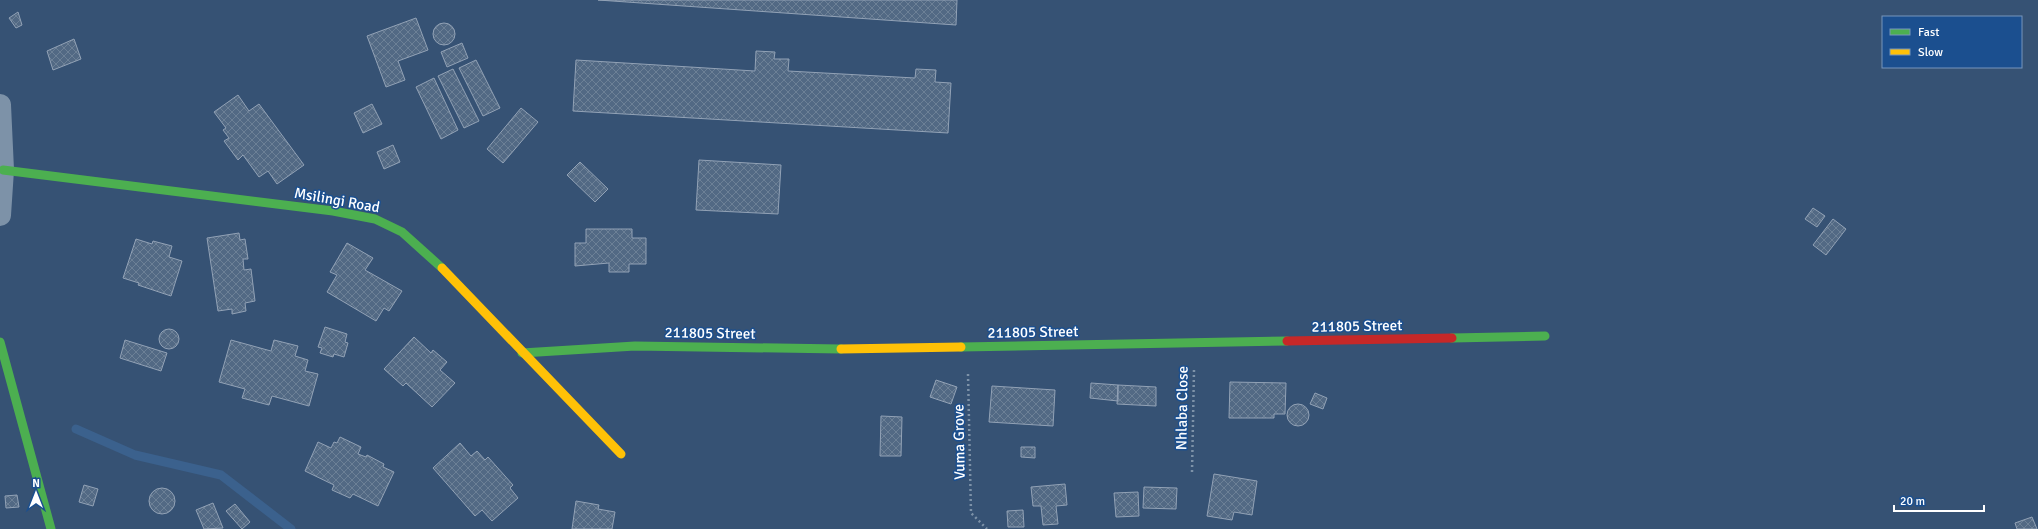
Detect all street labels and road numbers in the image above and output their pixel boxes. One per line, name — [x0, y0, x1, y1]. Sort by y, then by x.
street label: Msilingi Road — [293, 184, 381, 216]
street label: 211805 Street — [1311, 316, 1403, 336]
street label: 211805 Street — [987, 322, 1079, 342]
street label: 211805 Street — [664, 323, 756, 343]
street label: Nhlaba Close — [1172, 366, 1192, 450]
street label: Vuma Grove — [949, 404, 969, 480]

